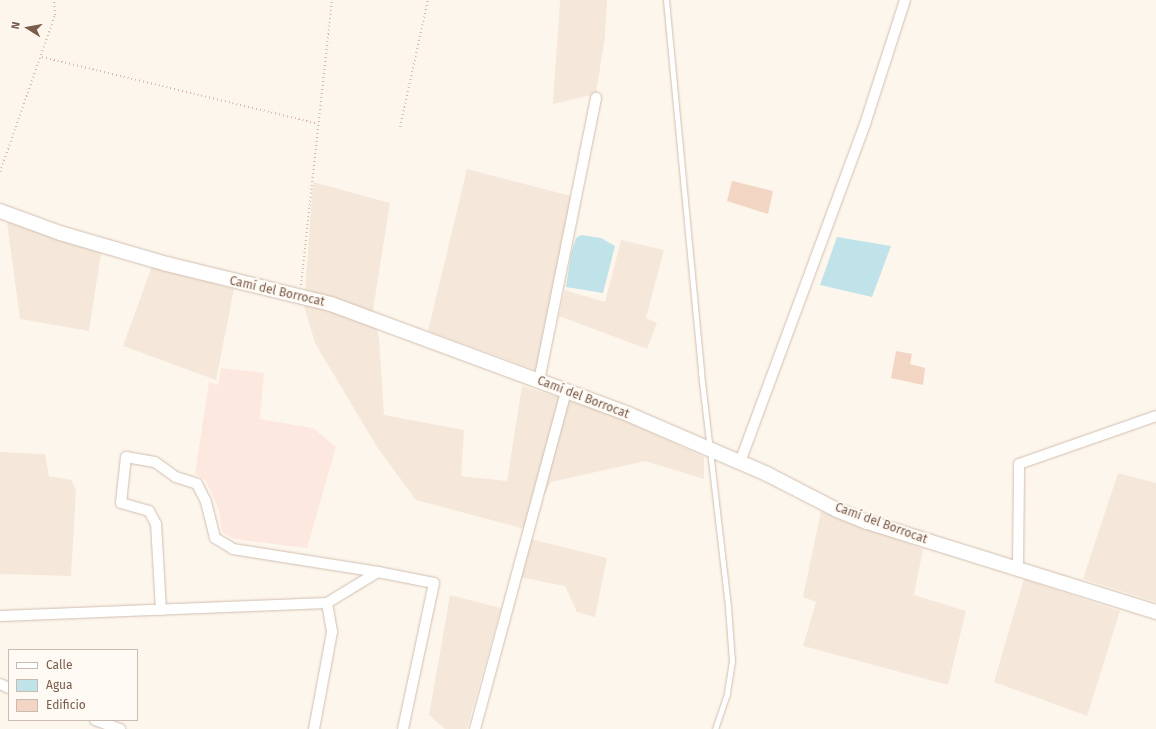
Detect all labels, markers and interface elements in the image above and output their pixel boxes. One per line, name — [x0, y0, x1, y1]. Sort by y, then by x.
north arrow — [8, 8, 48, 48]
text: N — [9, 21, 23, 30]
street label: Camí del Borrocat — [228, 274, 326, 310]
street label: Camí del Borrocat — [535, 374, 631, 422]
street label: Camí del Borrocat — [833, 501, 929, 547]
legend — [8, 649, 138, 721]
text: Calle — [46, 658, 73, 672]
text: Agua — [46, 678, 73, 692]
text: Edificio — [46, 698, 86, 712]

